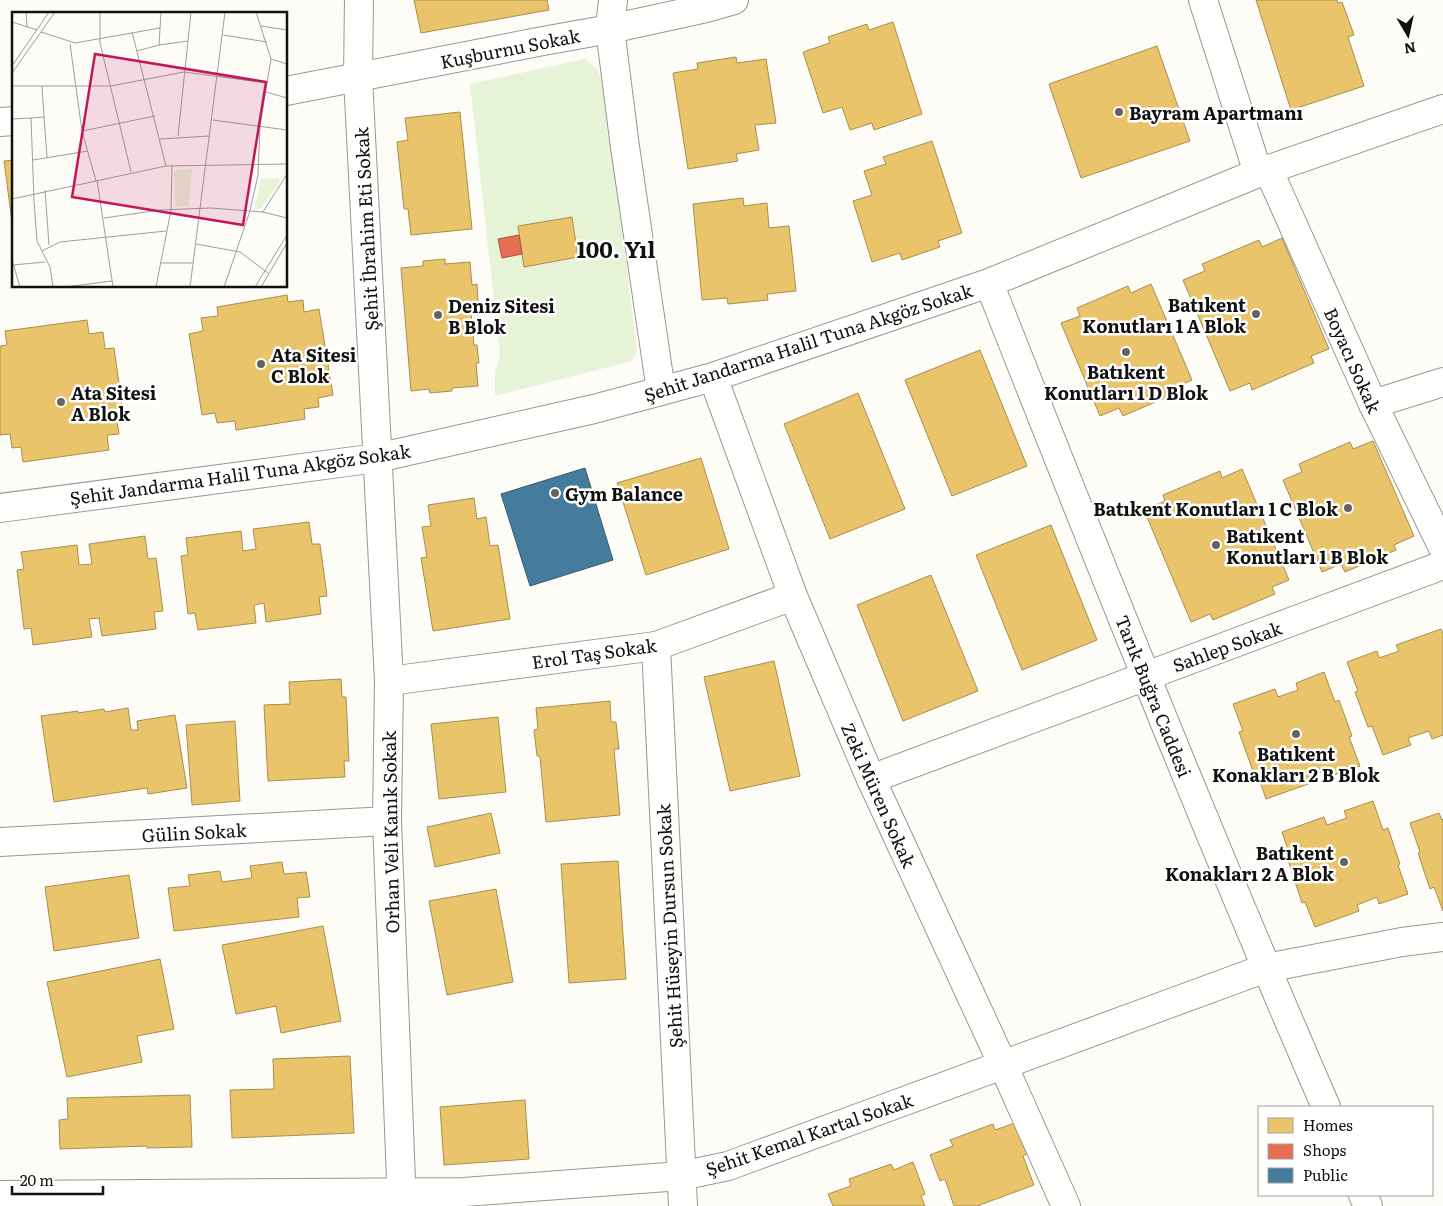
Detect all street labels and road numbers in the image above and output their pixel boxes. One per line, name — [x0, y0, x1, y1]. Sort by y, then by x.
street label: Kuşburnu Sokak — [438, 21, 583, 75]
street label: Şehit İbrahim Eti Sokak — [347, 125, 385, 332]
street label: Şehit Jandarma Halil Tuna Akgöz Sokak — [640, 276, 977, 408]
street label: Boyacı Sokak — [1318, 303, 1389, 418]
street label: Şehit Jandarma Halil Tuna Akgöz Sokak — [68, 437, 413, 511]
street label: Tarık Buğra Caddesi — [1109, 611, 1199, 781]
street label: Sahlep Sokak — [1169, 613, 1286, 678]
street label: Erol Taş Sokak — [530, 631, 659, 675]
street label: Zeki Müren Sokak — [835, 718, 923, 873]
street label: Orhan Veli Kanık Sokak — [375, 729, 405, 934]
street label: Şehit Hüseyin Dursun Sokak — [649, 802, 689, 1049]
street label: Gülin Sokak — [141, 816, 248, 848]
street label: Şehit Kemal Kartal Sokak — [702, 1085, 917, 1182]

